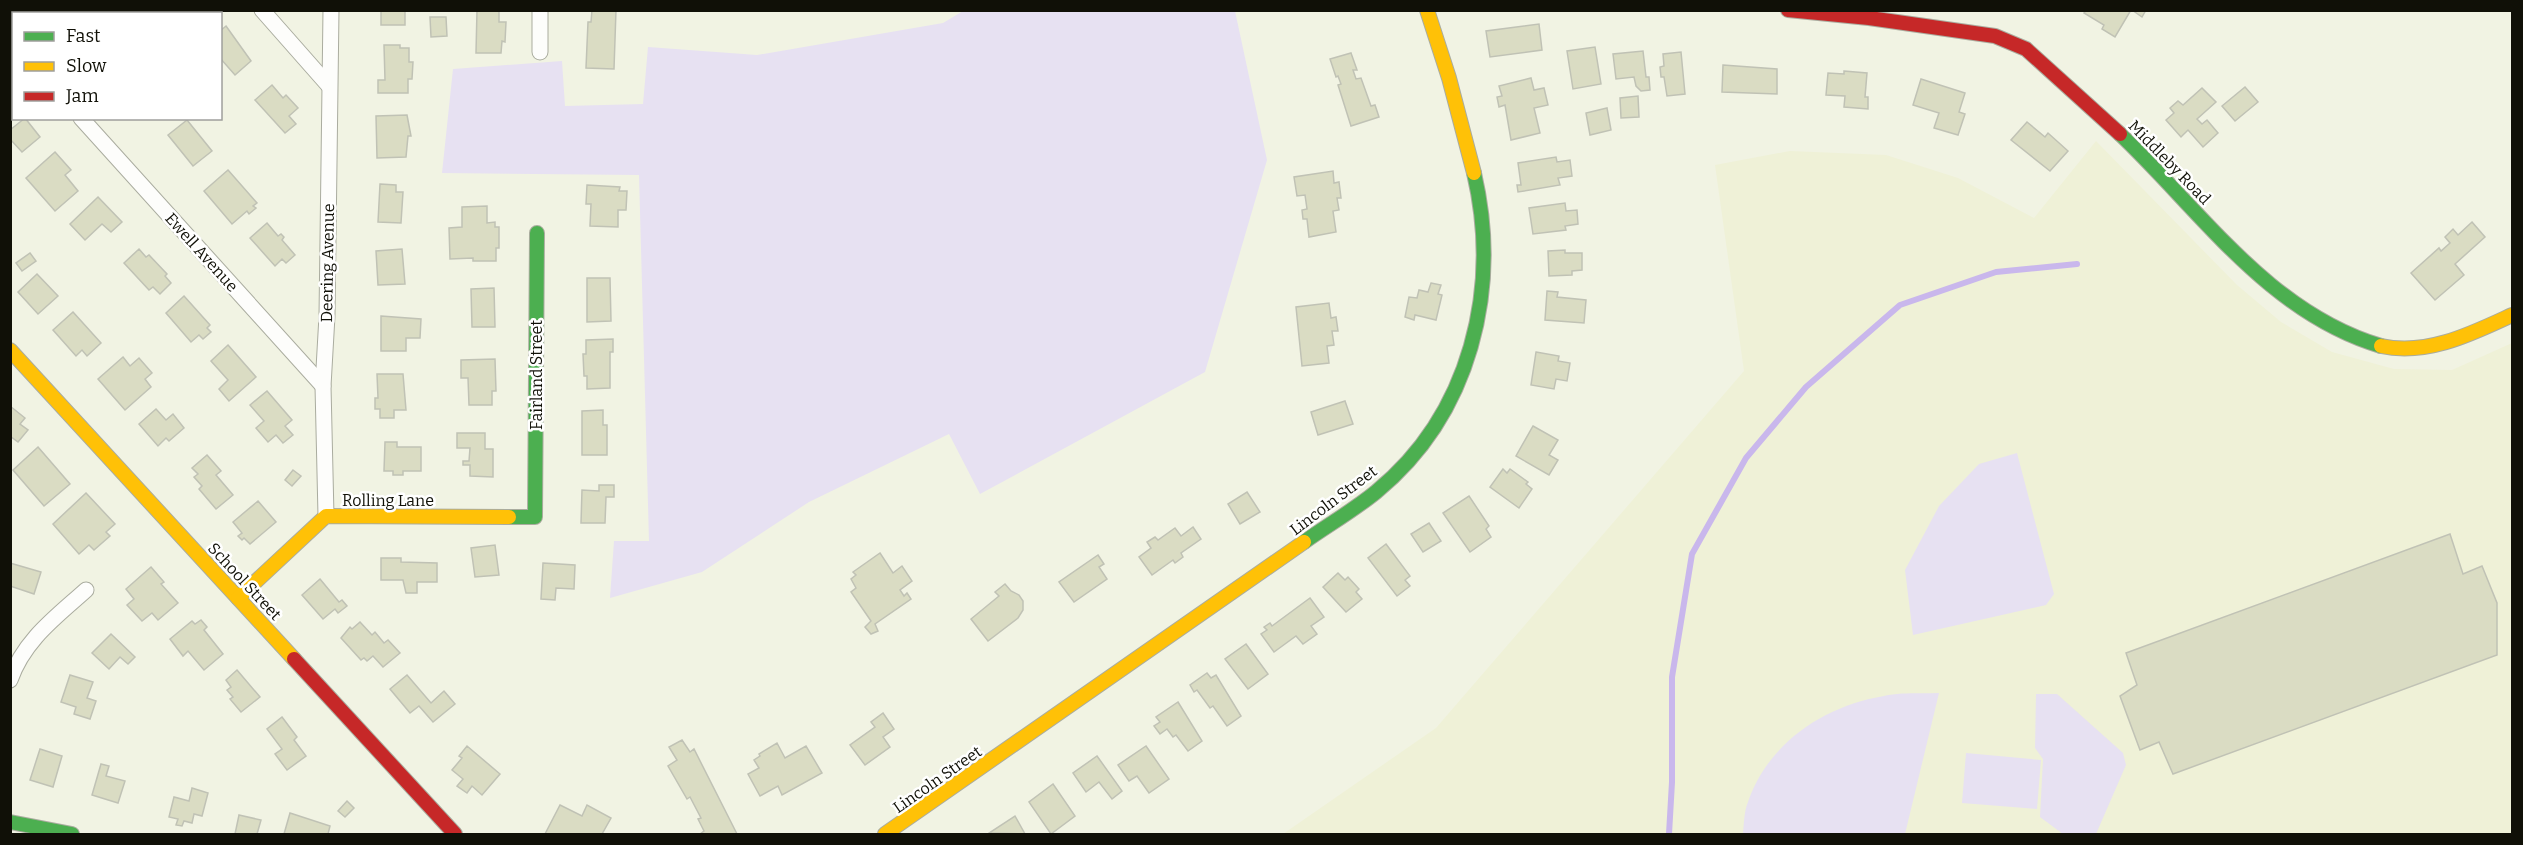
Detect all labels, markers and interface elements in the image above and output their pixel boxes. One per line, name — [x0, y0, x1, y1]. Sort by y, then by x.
legend — [12, 12, 222, 120]
text: Fast — [66, 25, 101, 47]
text: Slow — [66, 55, 107, 77]
text: Jam — [65, 85, 99, 107]
street label: Middleby Road — [2125, 116, 2215, 209]
street label: Deering Avenue — [317, 203, 338, 323]
street label: Ewell Avenue — [161, 209, 242, 296]
street label: Fairland Street — [527, 320, 546, 430]
street label: Lincoln Street — [1286, 461, 1381, 539]
street label: Rolling Lane — [342, 491, 434, 510]
street label: School Street — [204, 539, 285, 624]
street label: Lincoln Street — [889, 742, 985, 817]

